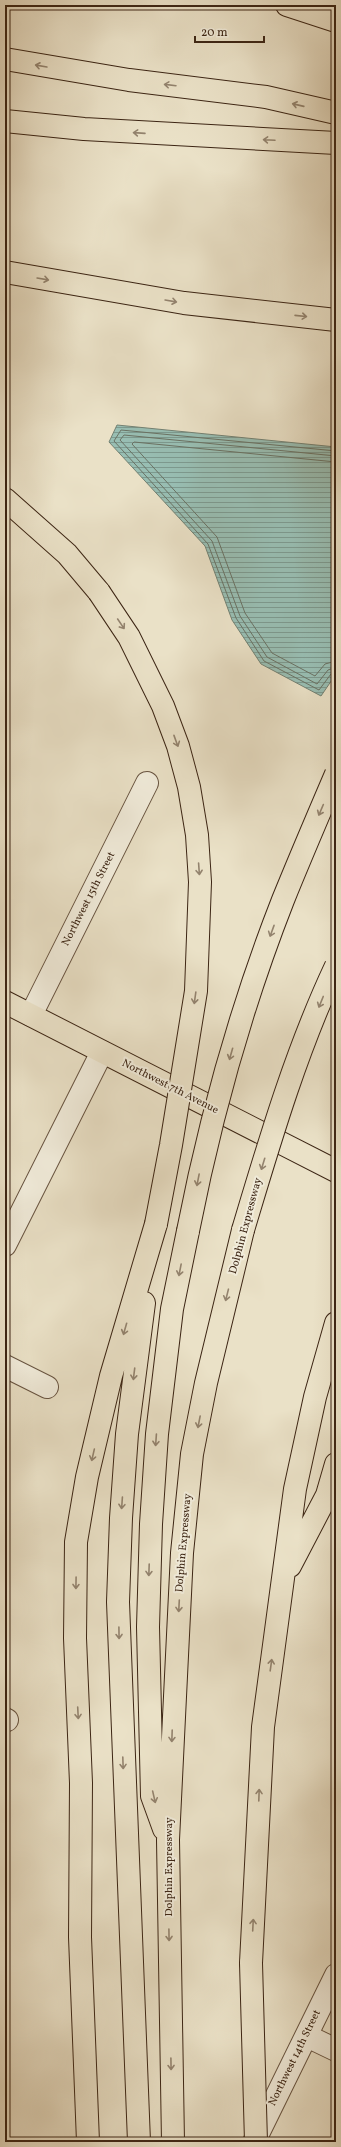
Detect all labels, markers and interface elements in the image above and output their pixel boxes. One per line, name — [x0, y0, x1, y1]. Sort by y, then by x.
scale bar — [195, 18, 264, 44]
text: 20 m — [201, 25, 228, 41]
one-way arrow — [35, 62, 48, 70]
one-way arrow — [164, 81, 177, 89]
one-way arrow — [292, 100, 305, 108]
one-way arrow — [133, 129, 146, 136]
one-way arrow — [263, 136, 276, 143]
one-way arrow — [37, 275, 50, 283]
one-way arrow — [165, 297, 178, 305]
one-way arrow — [294, 312, 307, 320]
one-way arrow — [117, 618, 125, 630]
one-way arrow — [172, 735, 180, 747]
one-way arrow — [316, 804, 324, 816]
street label: Northwest 15th Street — [59, 849, 119, 949]
one-way arrow — [196, 862, 203, 875]
one-way arrow — [268, 924, 275, 937]
one-way arrow — [191, 992, 199, 1005]
one-way arrow — [316, 995, 324, 1007]
one-way arrow — [227, 1047, 234, 1060]
street label: Northwest 7th Avenue — [119, 1056, 221, 1118]
one-way arrow — [259, 1157, 266, 1170]
one-way arrow — [194, 1173, 202, 1186]
street label: Dolphin Expressway — [226, 1176, 266, 1276]
one-way arrow — [176, 1263, 184, 1276]
one-way arrow — [223, 1288, 230, 1301]
one-way arrow — [121, 1322, 128, 1335]
one-way arrow — [131, 1367, 138, 1380]
one-way arrow — [194, 1415, 202, 1428]
one-way arrow — [153, 1433, 160, 1446]
one-way arrow — [88, 1448, 96, 1461]
street label: Dolphin Expressway — [172, 1493, 196, 1593]
one-way arrow — [118, 1496, 125, 1509]
one-way arrow — [146, 1563, 153, 1576]
one-way arrow — [72, 1576, 80, 1589]
one-way arrow — [175, 1599, 182, 1612]
one-way arrow — [115, 1626, 123, 1639]
one-way arrow — [267, 1659, 275, 1672]
one-way arrow — [75, 1706, 82, 1719]
one-way arrow — [169, 1729, 176, 1742]
one-way arrow — [120, 1756, 127, 1769]
one-way arrow — [255, 1789, 262, 1802]
one-way arrow — [150, 1791, 158, 1804]
street label: Dolphin Expressway — [162, 1817, 177, 1917]
one-way arrow — [249, 1919, 256, 1932]
one-way arrow — [166, 1928, 173, 1941]
street label: Northwest 14th Street — [265, 2007, 325, 2109]
one-way arrow — [167, 2057, 175, 2070]

